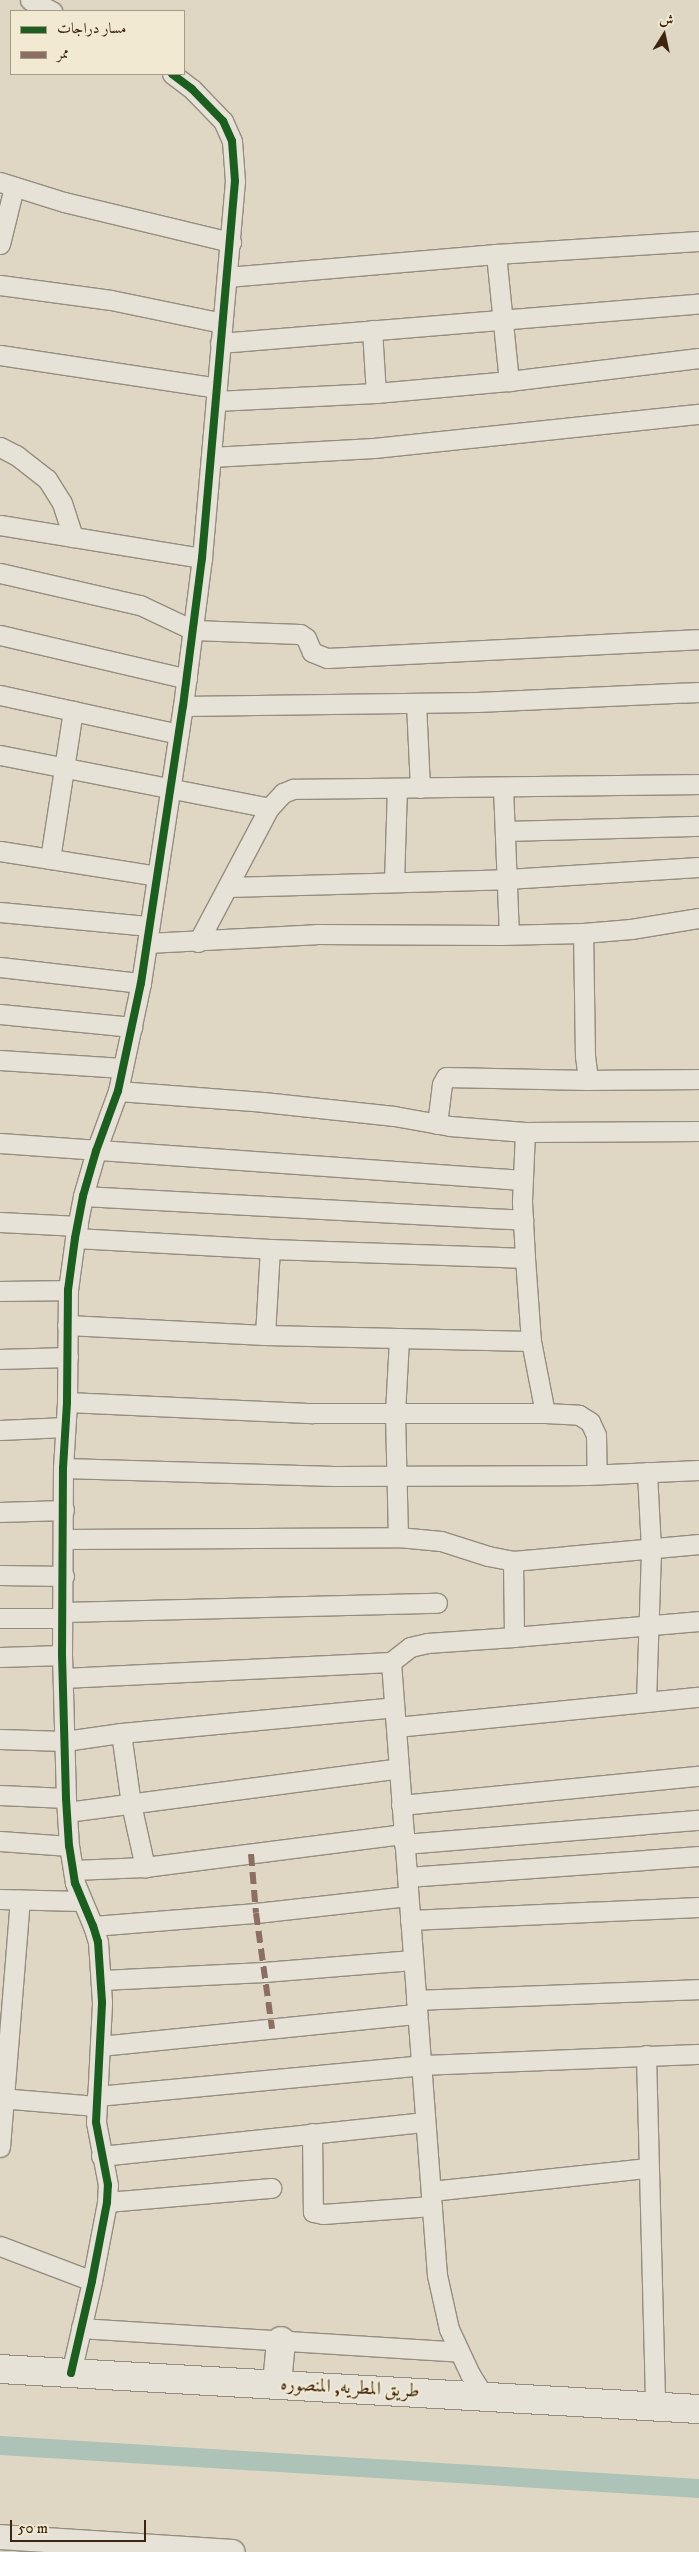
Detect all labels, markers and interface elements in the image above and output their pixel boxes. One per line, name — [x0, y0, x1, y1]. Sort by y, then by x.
legend — [10, 10, 185, 75]
north arrow — [639, 10, 689, 60]
text: ش — [658, 10, 675, 30]
text: مسار دراجات — [57, 19, 126, 38]
text: ممر — [57, 44, 69, 63]
street label: طريق المطريه, المنصوره — [280, 2373, 420, 2403]
scale bar — [12, 2510, 149, 2542]
text: 50 m — [18, 2519, 48, 2538]

